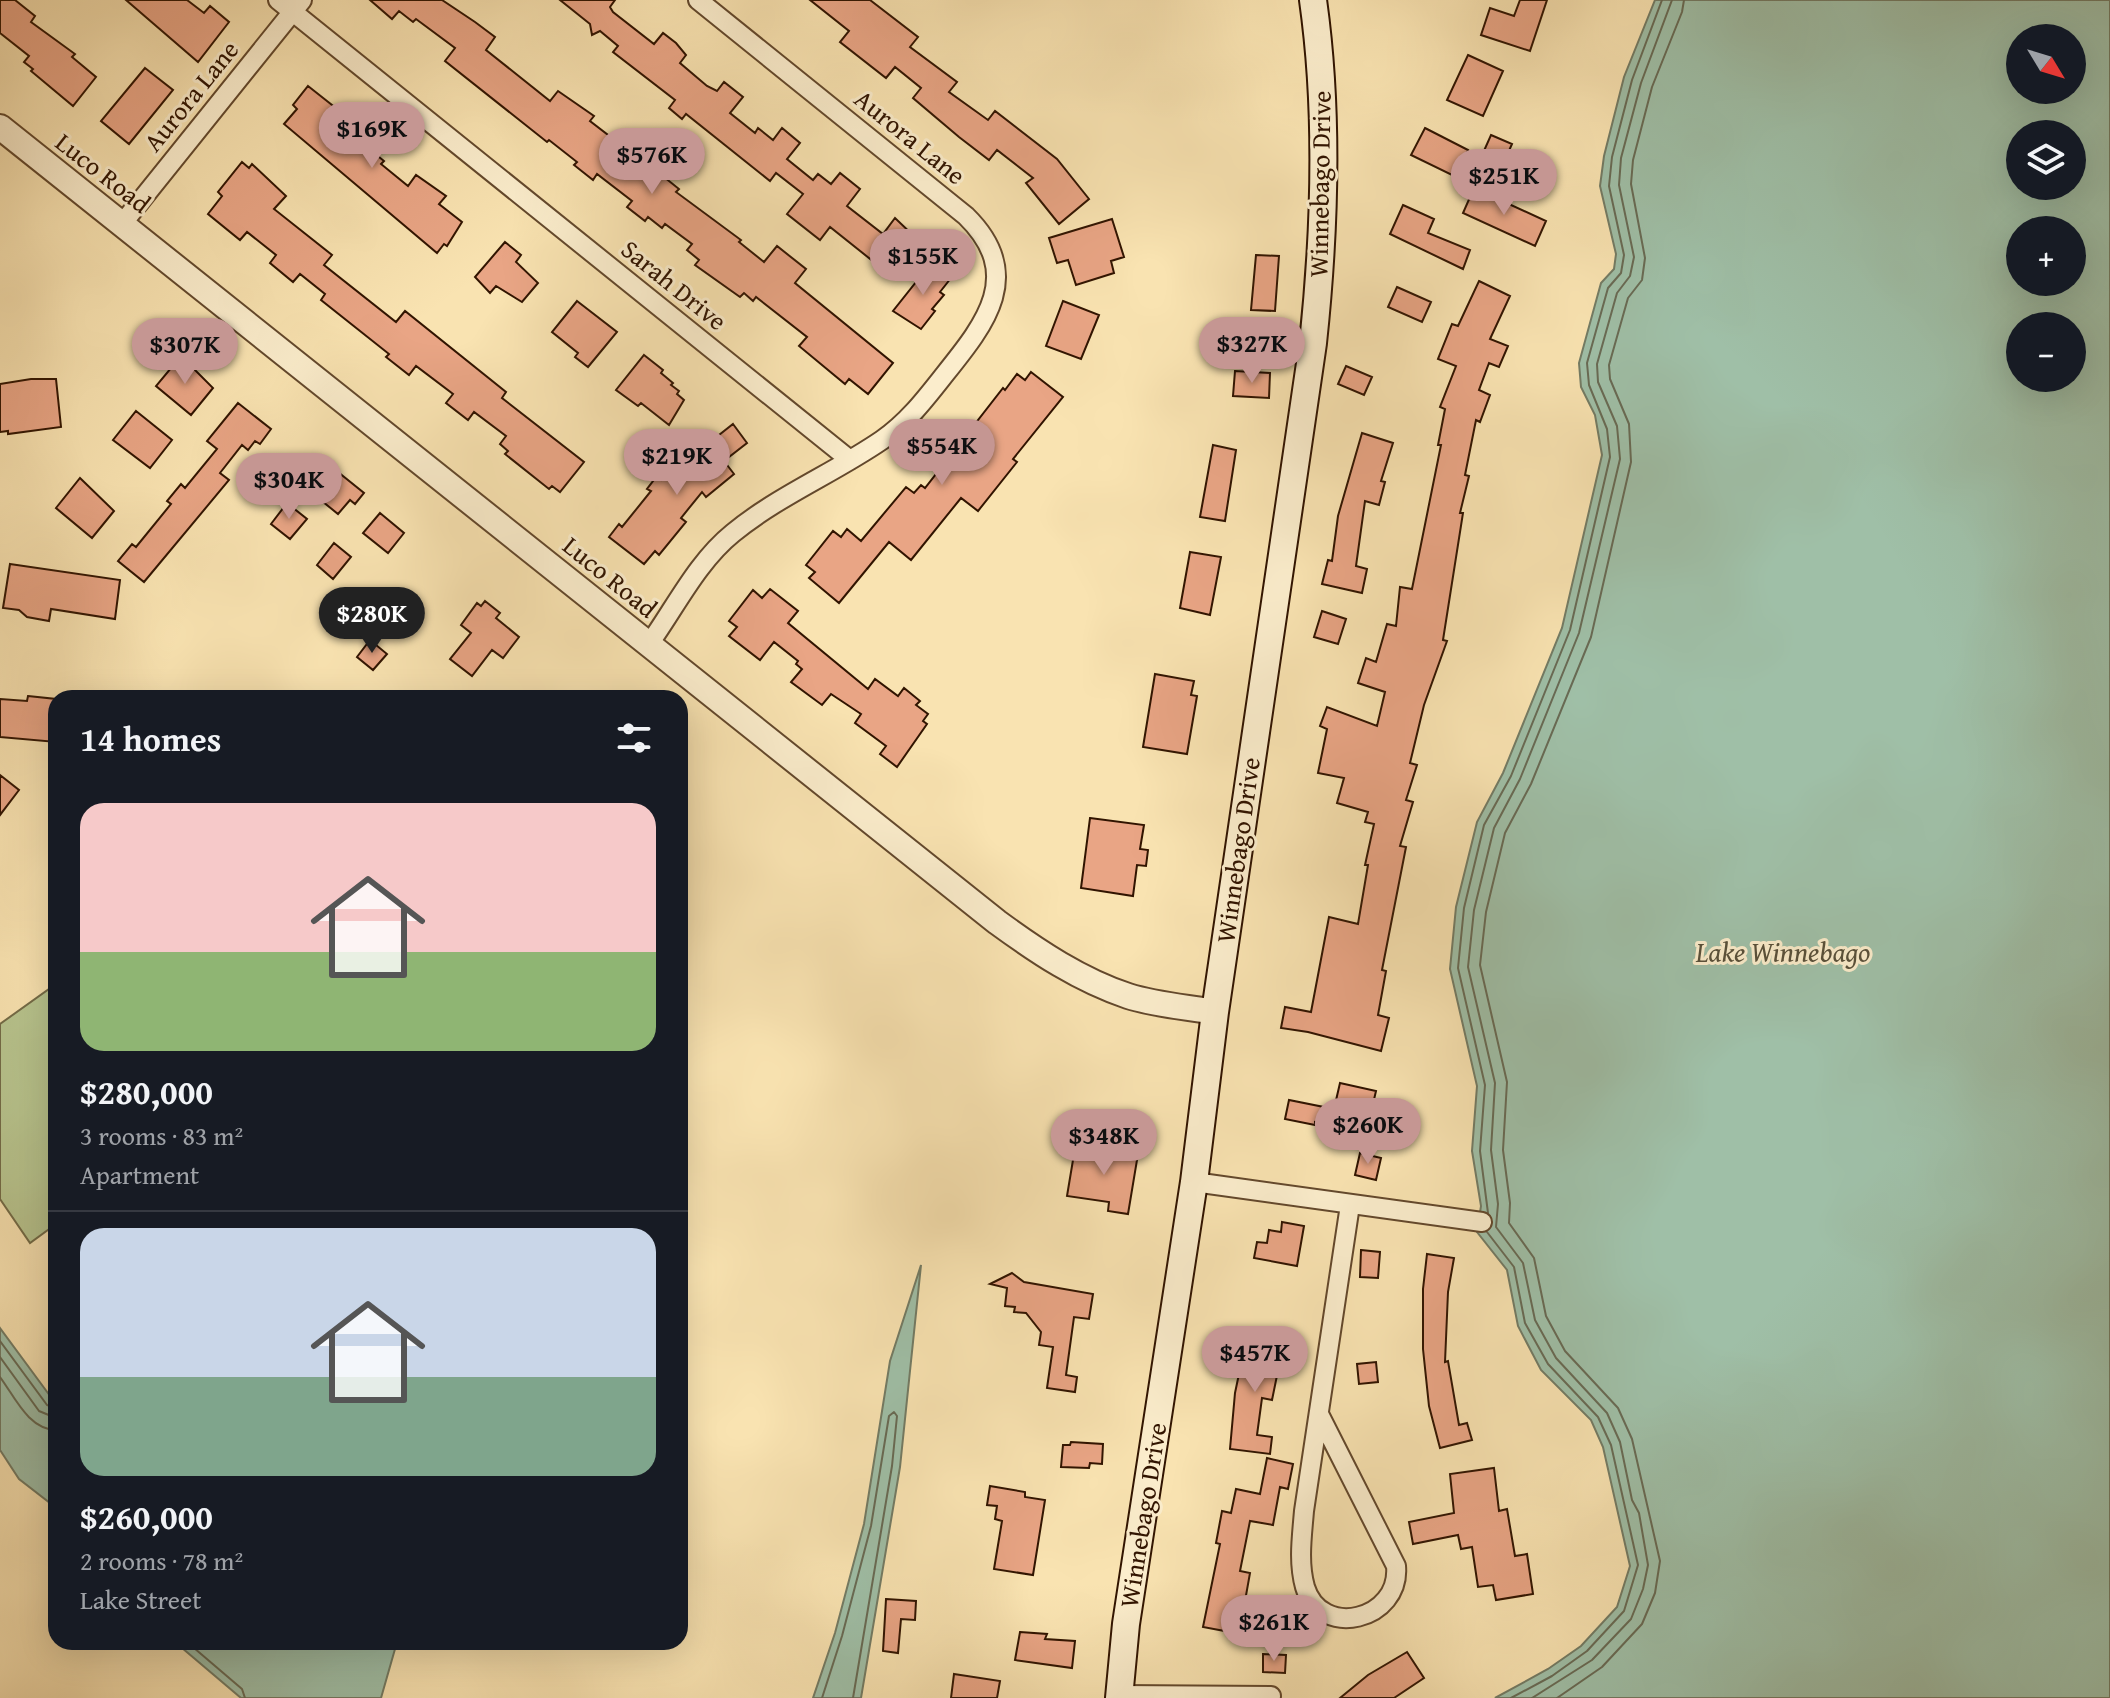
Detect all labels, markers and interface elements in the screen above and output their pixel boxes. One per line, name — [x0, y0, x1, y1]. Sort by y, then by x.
north arrow — [2006, 24, 2086, 104]
map controls — [2006, 24, 2086, 392]
street label: Aurora Lane — [133, 31, 248, 160]
street label: Aurora Lane — [846, 79, 975, 194]
street label: Winnebago Drive — [1298, 90, 1341, 278]
pin: $169K — [316, 102, 428, 170]
text: $169K — [337, 108, 407, 147]
button: layers — [2006, 120, 2086, 200]
street label: Luco Road — [47, 123, 159, 222]
pin: $576K — [596, 128, 708, 196]
text: $576K — [617, 134, 687, 173]
pin: $251K — [1448, 149, 1560, 217]
text: $251K — [1469, 155, 1539, 194]
button: + — [2006, 216, 2086, 296]
pin: $155K — [867, 229, 979, 297]
street label: Sarah Drive — [613, 230, 736, 340]
text: $155K — [888, 235, 958, 274]
button: − — [2006, 312, 2086, 392]
pin: $327K — [1196, 317, 1308, 385]
pin: $307K — [129, 318, 241, 386]
text: $327K — [1217, 323, 1287, 362]
text: $307K — [150, 324, 220, 363]
pin: $554K — [886, 419, 998, 487]
text: $554K — [907, 425, 977, 464]
pin: $219K — [621, 429, 733, 497]
text: $219K — [642, 435, 712, 474]
pin: $304K — [233, 453, 345, 521]
text: $304K — [254, 459, 324, 498]
street label: Luco Road — [555, 526, 666, 627]
pin: $280K — [316, 587, 428, 655]
text: $280K — [337, 593, 407, 632]
text: 14 homes — [80, 714, 221, 763]
icon: filters — [612, 716, 656, 760]
street label: Winnebago Drive — [1205, 755, 1270, 945]
icon: home — [296, 855, 440, 999]
water label: Lake Winnebago — [1695, 931, 1870, 972]
text: $280,000 — [80, 1067, 213, 1116]
pin: $260K — [1312, 1098, 1424, 1166]
text: $260K — [1333, 1104, 1403, 1143]
pin: $348K — [1048, 1109, 1160, 1177]
text: $348K — [1069, 1115, 1139, 1154]
text: 3 rooms · 83 m² — [80, 1116, 243, 1155]
text: Apartment — [80, 1155, 199, 1194]
icon: home — [296, 1280, 440, 1424]
pin: $457K — [1199, 1326, 1311, 1394]
text: $457K — [1220, 1332, 1290, 1371]
street label: Winnebago Drive — [1109, 1420, 1176, 1610]
text: $260,000 — [80, 1492, 213, 1541]
text: 2 rooms · 78 m² — [80, 1541, 243, 1580]
text: Lake Street — [80, 1580, 201, 1619]
pin: $261K — [1218, 1595, 1330, 1663]
text: $261K — [1239, 1601, 1309, 1640]

